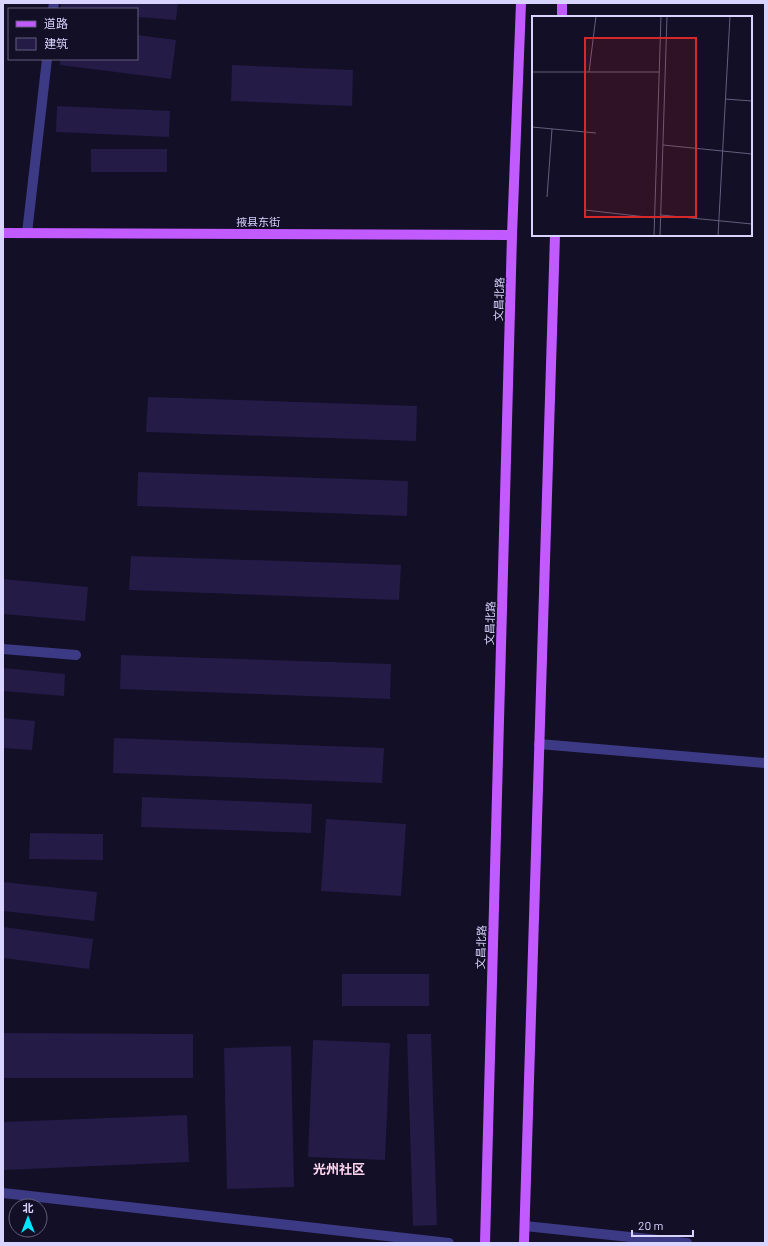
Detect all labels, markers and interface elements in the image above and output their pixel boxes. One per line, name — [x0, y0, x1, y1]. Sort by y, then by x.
legend — [8, 8, 138, 60]
text: 道路 — [44, 16, 68, 30]
inset map — [532, 16, 752, 236]
text: 建筑 — [44, 36, 68, 50]
street label: 掖县东街 — [236, 215, 280, 228]
street label: 文昌北路 — [491, 277, 506, 321]
street label: 文昌北路 — [482, 601, 497, 645]
street label: 文昌北路 — [473, 925, 488, 969]
district label: 光州社区 — [313, 1161, 365, 1177]
north arrow — [8, 1198, 48, 1238]
text: 北 — [23, 1201, 34, 1214]
scale bar — [632, 1212, 693, 1238]
text: 20 m — [638, 1218, 664, 1232]

